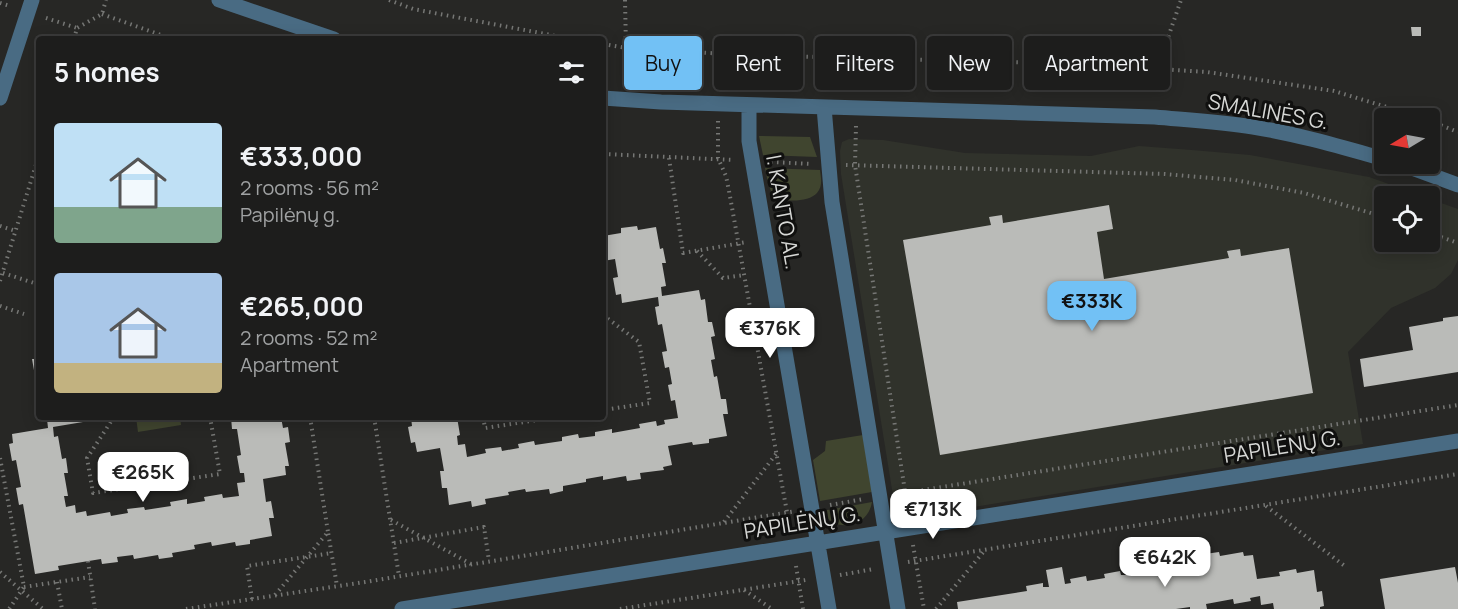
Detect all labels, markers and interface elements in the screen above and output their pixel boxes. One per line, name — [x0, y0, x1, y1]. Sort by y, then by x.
chip: Buy — [624, 36, 702, 90]
chip: Rent — [714, 36, 803, 90]
chip: Filters — [815, 36, 915, 90]
chip: New — [927, 36, 1012, 90]
chip: Apartment — [1024, 36, 1170, 90]
text: 5 homes — [54, 54, 160, 90]
icon: filters — [555, 56, 588, 89]
street label: SMALINĖS G. — [1206, 87, 1330, 135]
north arrow — [1374, 108, 1440, 174]
map controls — [1374, 108, 1440, 252]
text: €333,000 — [240, 138, 362, 174]
icon: home — [102, 147, 174, 219]
street label: I. KANTO AL. — [760, 152, 808, 271]
text: 2 rooms · 56 m² — [240, 174, 379, 201]
button: locate — [1374, 186, 1440, 252]
text: Papilėnų g. — [240, 201, 340, 228]
pin: €333K — [1050, 281, 1134, 332]
text: €333K — [1061, 287, 1123, 314]
text: €265,000 — [240, 288, 364, 324]
icon: home — [102, 297, 174, 369]
pin: €376K — [728, 308, 812, 359]
text: €376K — [739, 314, 801, 341]
text: 2 rooms · 52 m² — [240, 324, 377, 351]
text: Apartment — [240, 351, 339, 378]
street label: PAPILĖNŲ G. — [1222, 423, 1342, 469]
pin: €265K — [101, 452, 185, 503]
text: €265K — [112, 458, 174, 485]
pin: €713K — [891, 489, 975, 540]
text: €713K — [904, 495, 962, 522]
street label: PAPILĖNŲ G. — [742, 499, 862, 545]
pin: €642K — [1123, 537, 1207, 588]
text: €642K — [1133, 543, 1197, 570]

